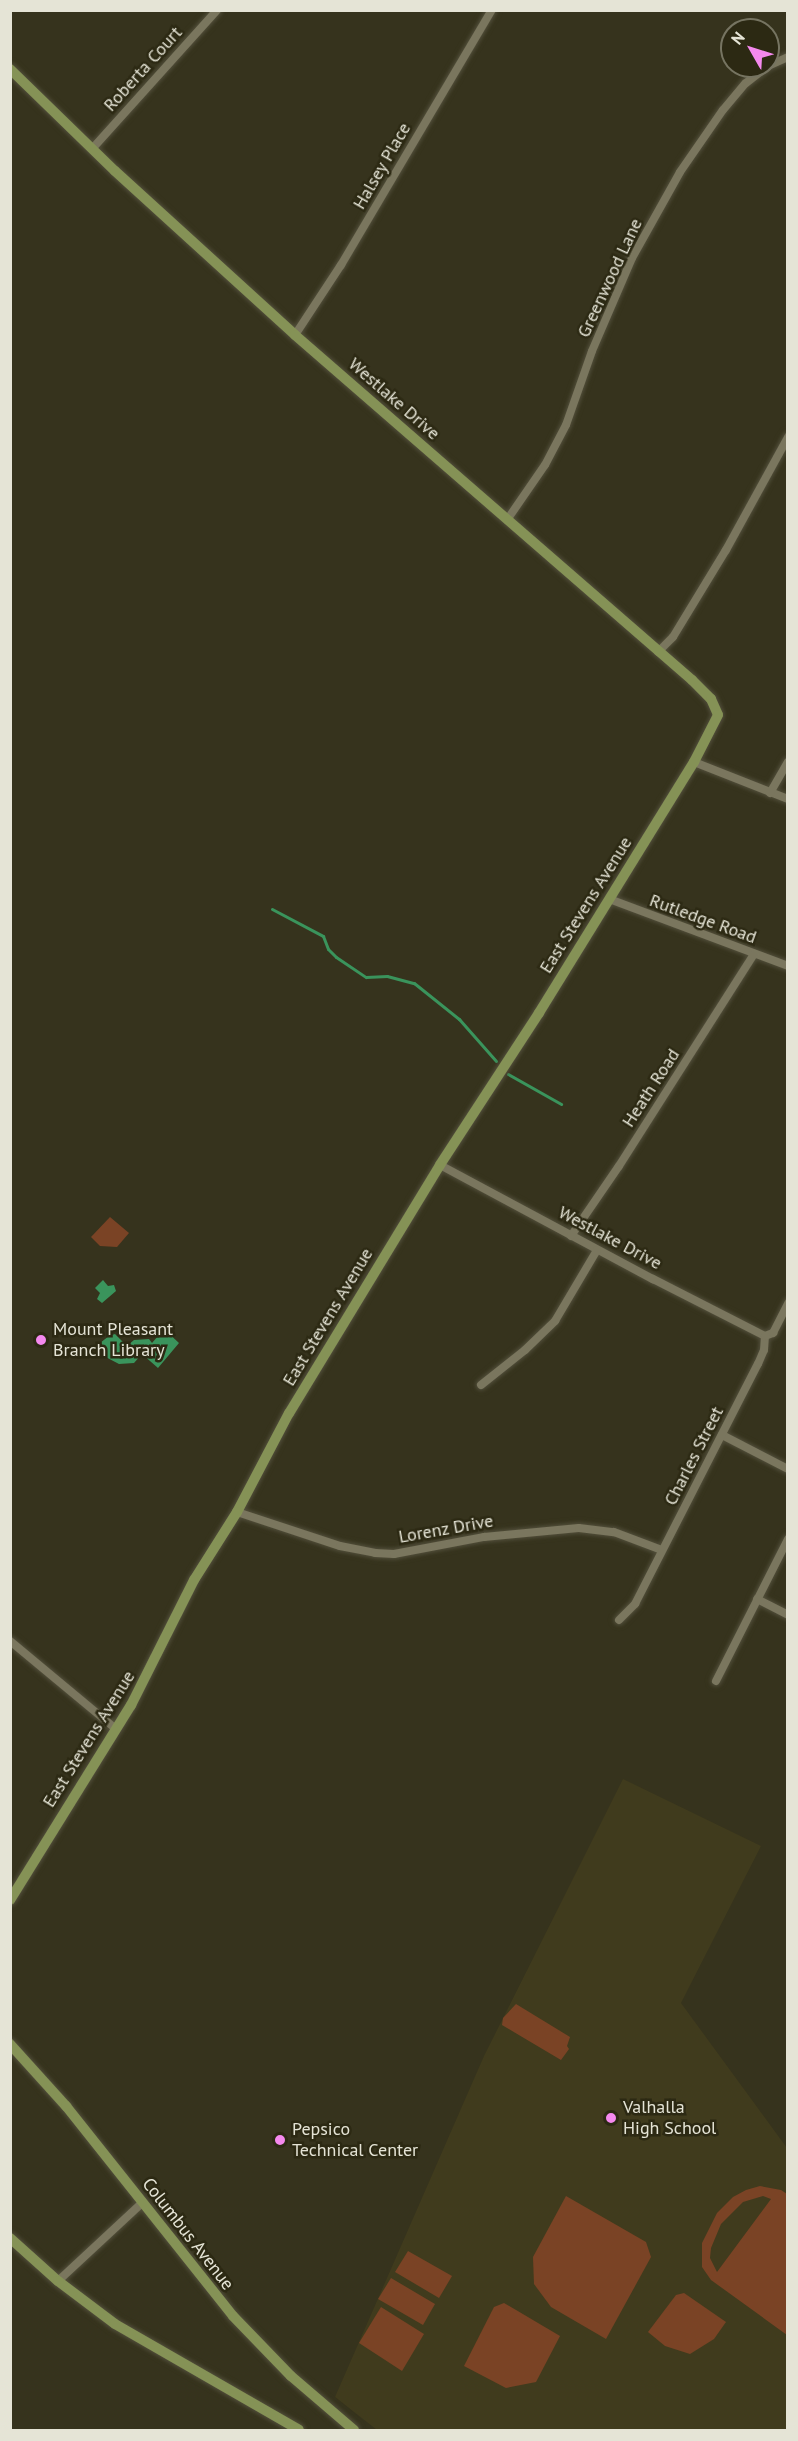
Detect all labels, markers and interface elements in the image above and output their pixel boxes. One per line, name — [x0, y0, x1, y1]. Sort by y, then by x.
north arrow — [720, 18, 780, 78]
street label: Roberta Court — [99, 22, 187, 116]
text: N — [726, 28, 749, 48]
street label: Halsey Place — [348, 119, 416, 213]
street label: Greenwood Lane — [573, 215, 647, 341]
street label: Westlake Drive — [344, 354, 444, 444]
street label: East Stevens Avenue — [535, 833, 637, 977]
street label: Rutledge Road — [647, 890, 759, 948]
street label: Heath Road — [618, 1045, 684, 1131]
street label: Westlake Drive — [555, 1202, 665, 1274]
street label: East Stevens Avenue — [278, 1244, 378, 1390]
place label: Mount Pleasant Branch Library — [53, 1319, 173, 1362]
marker: Mount Pleasant Branch Library — [34, 1333, 48, 1347]
street label: Charles Street — [660, 1403, 728, 1509]
street label: Lorenz Drive — [397, 1510, 495, 1548]
street label: East Stevens Avenue — [38, 1667, 140, 1811]
place label: Valhalla High School — [623, 2097, 716, 2140]
marker: Valhalla High School — [604, 2111, 618, 2125]
place label: Pepsico Technical Center — [292, 2119, 418, 2162]
marker: Pepsico Technical Center — [273, 2133, 287, 2147]
street label: Columbus Avenue — [137, 2173, 239, 2295]

